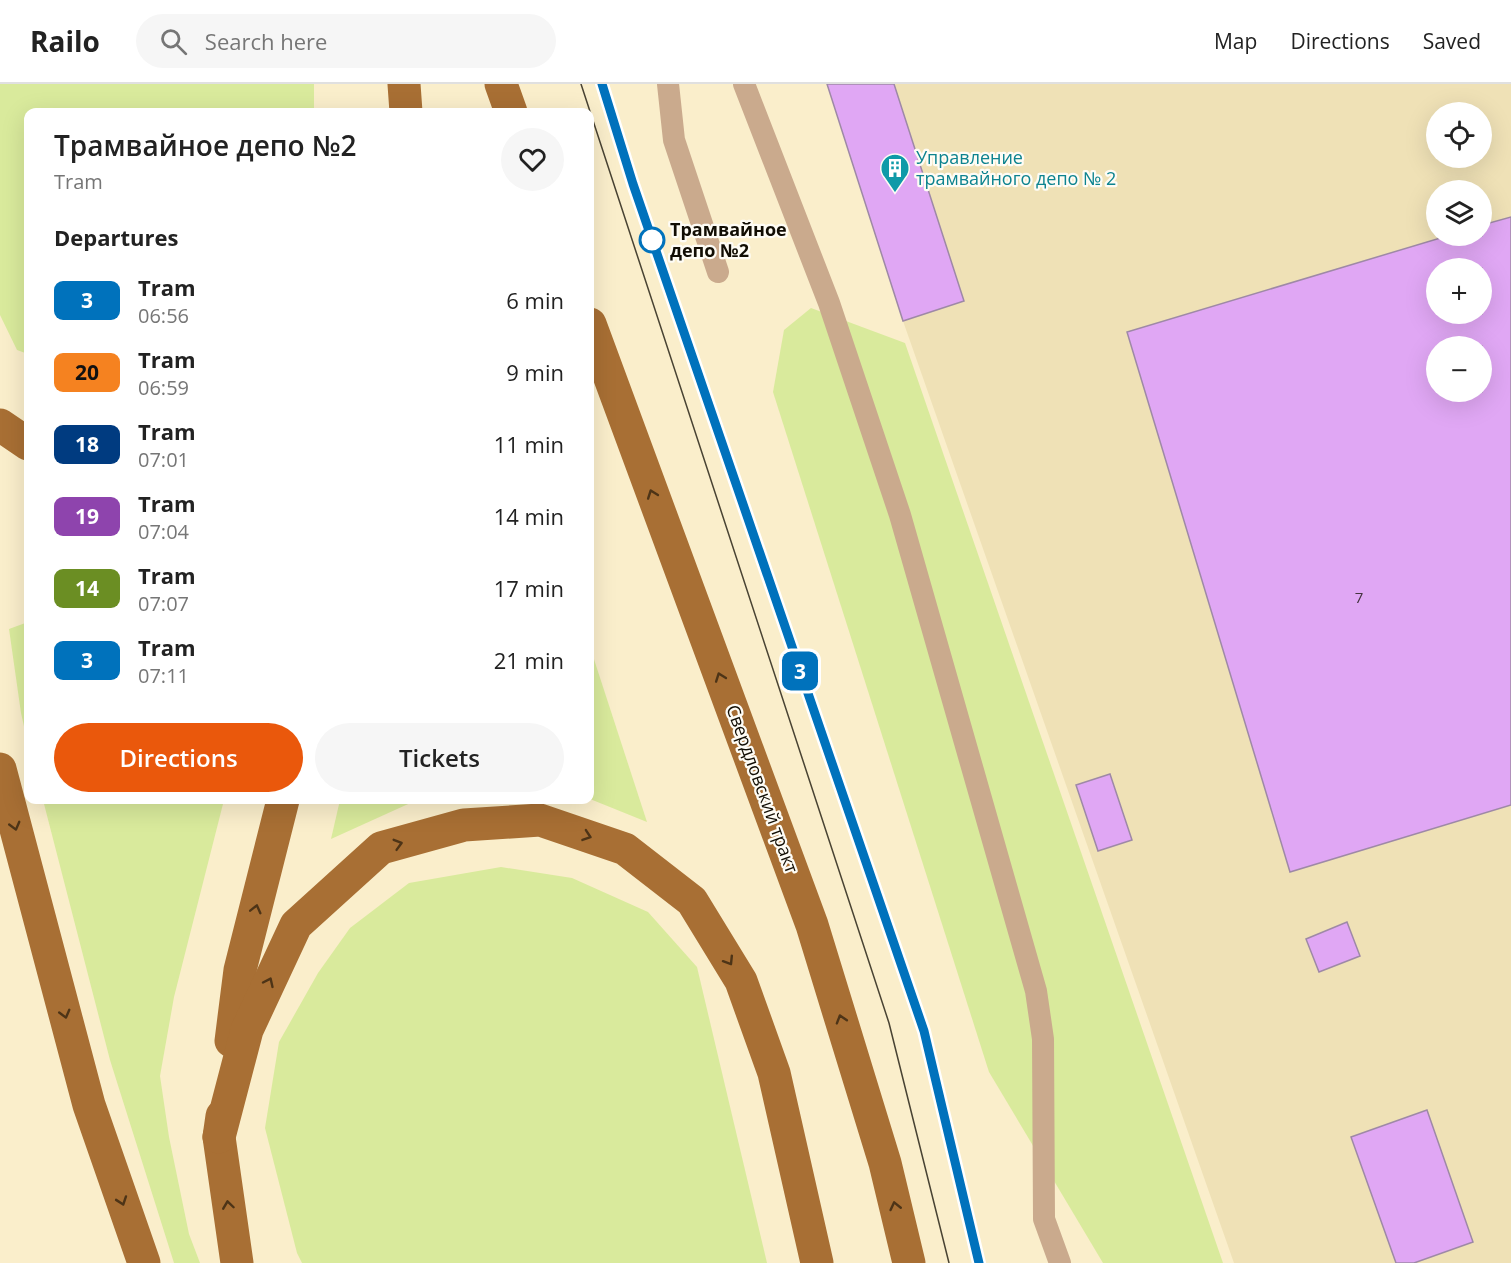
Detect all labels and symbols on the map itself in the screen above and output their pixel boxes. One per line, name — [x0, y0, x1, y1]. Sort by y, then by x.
place label: Управление трамвайного депо № 2 — [916, 145, 1116, 190]
building icon: Управление трамвайного депо № 2 — [879, 152, 911, 194]
place label: Трамвайное депо №2 — [670, 217, 787, 262]
marker: Трамвайное депо №2 — [639, 227, 665, 253]
one-way arrow — [647, 489, 660, 500]
house number: 7 — [1355, 587, 1363, 607]
line badge: 3 — [780, 652, 820, 690]
one-way arrow — [715, 672, 727, 683]
street label: Свердловский тракт — [721, 701, 805, 877]
one-way arrow — [8, 820, 20, 831]
one-way arrow — [581, 829, 592, 842]
one-way arrow — [393, 838, 403, 851]
one-way arrow — [248, 904, 261, 914]
one-way arrow — [721, 955, 733, 965]
one-way arrow — [262, 978, 274, 989]
one-way arrow — [57, 1009, 70, 1019]
one-way arrow — [836, 1014, 848, 1025]
one-way arrow — [115, 1195, 128, 1206]
one-way arrow — [223, 1200, 235, 1210]
one-way arrow — [890, 1201, 903, 1211]

